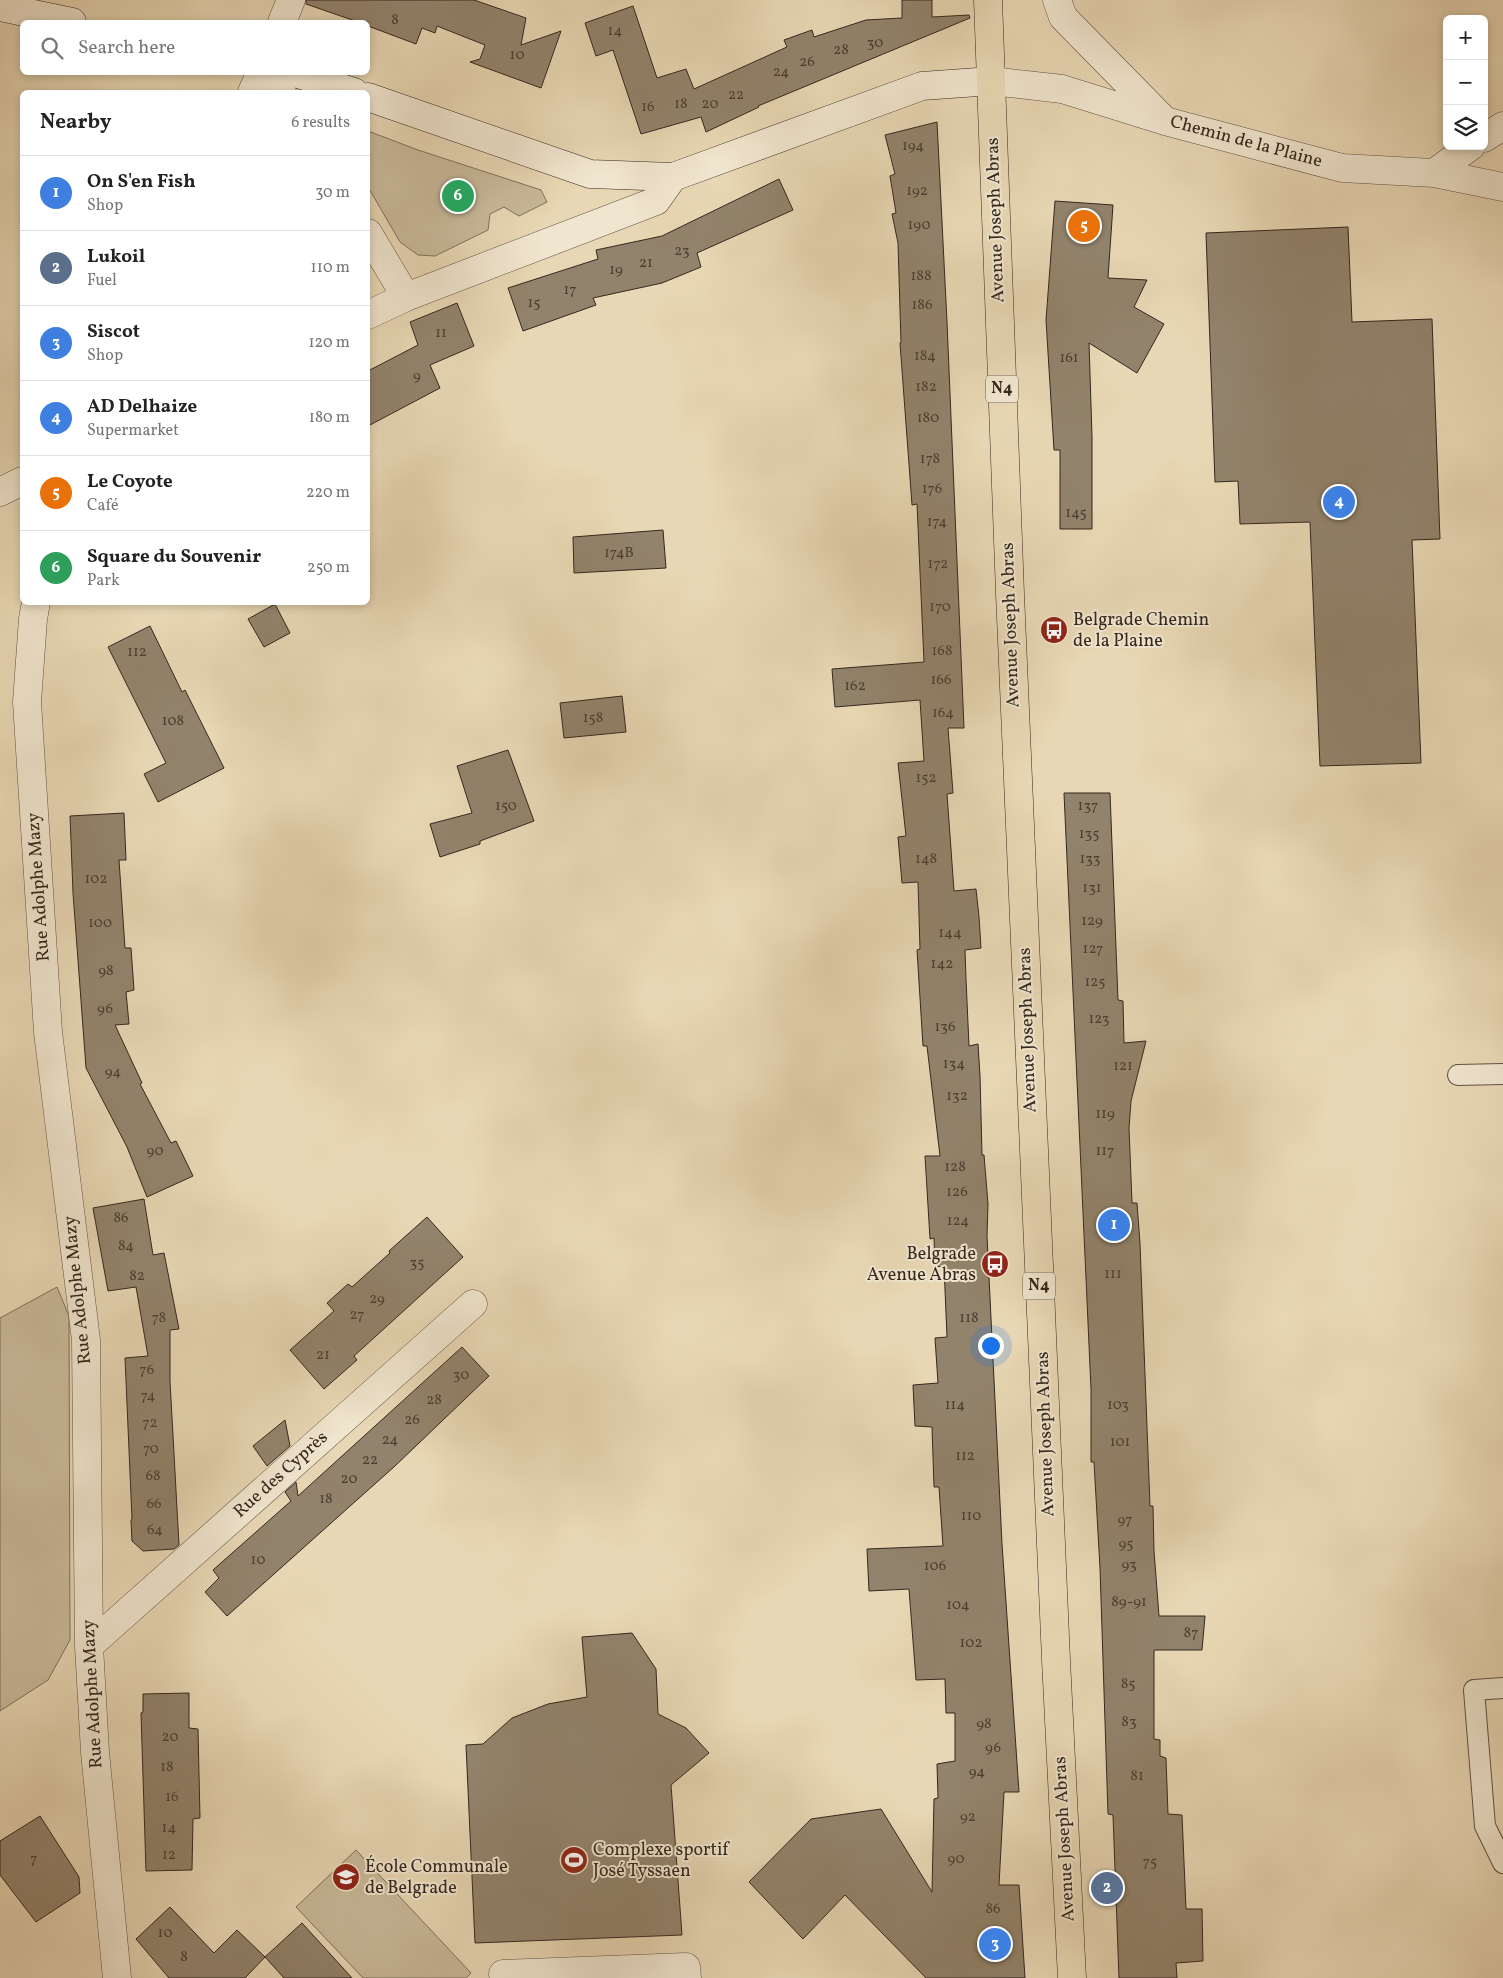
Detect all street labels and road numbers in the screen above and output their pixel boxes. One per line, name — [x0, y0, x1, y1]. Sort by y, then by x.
street label: Chemin de la Plaine — [1167, 110, 1325, 174]
street label: Avenue Joseph Abras — [981, 137, 1011, 303]
road number: N4 — [986, 376, 1018, 402]
street label: Avenue Joseph Abras — [996, 542, 1026, 708]
street label: Rue Adolphe Mazy — [21, 811, 57, 962]
street label: Avenue Joseph Abras — [1013, 947, 1043, 1113]
street label: Rue Adolphe Mazy — [58, 1214, 98, 1366]
road number: N4 — [1023, 1272, 1055, 1300]
street label: Avenue Joseph Abras — [1031, 1351, 1061, 1517]
street label: Rue des Cyprès — [228, 1426, 334, 1524]
street label: Rue Adolphe Mazy — [77, 1619, 109, 1769]
street label: Avenue Joseph Abras — [1048, 1756, 1082, 1922]

